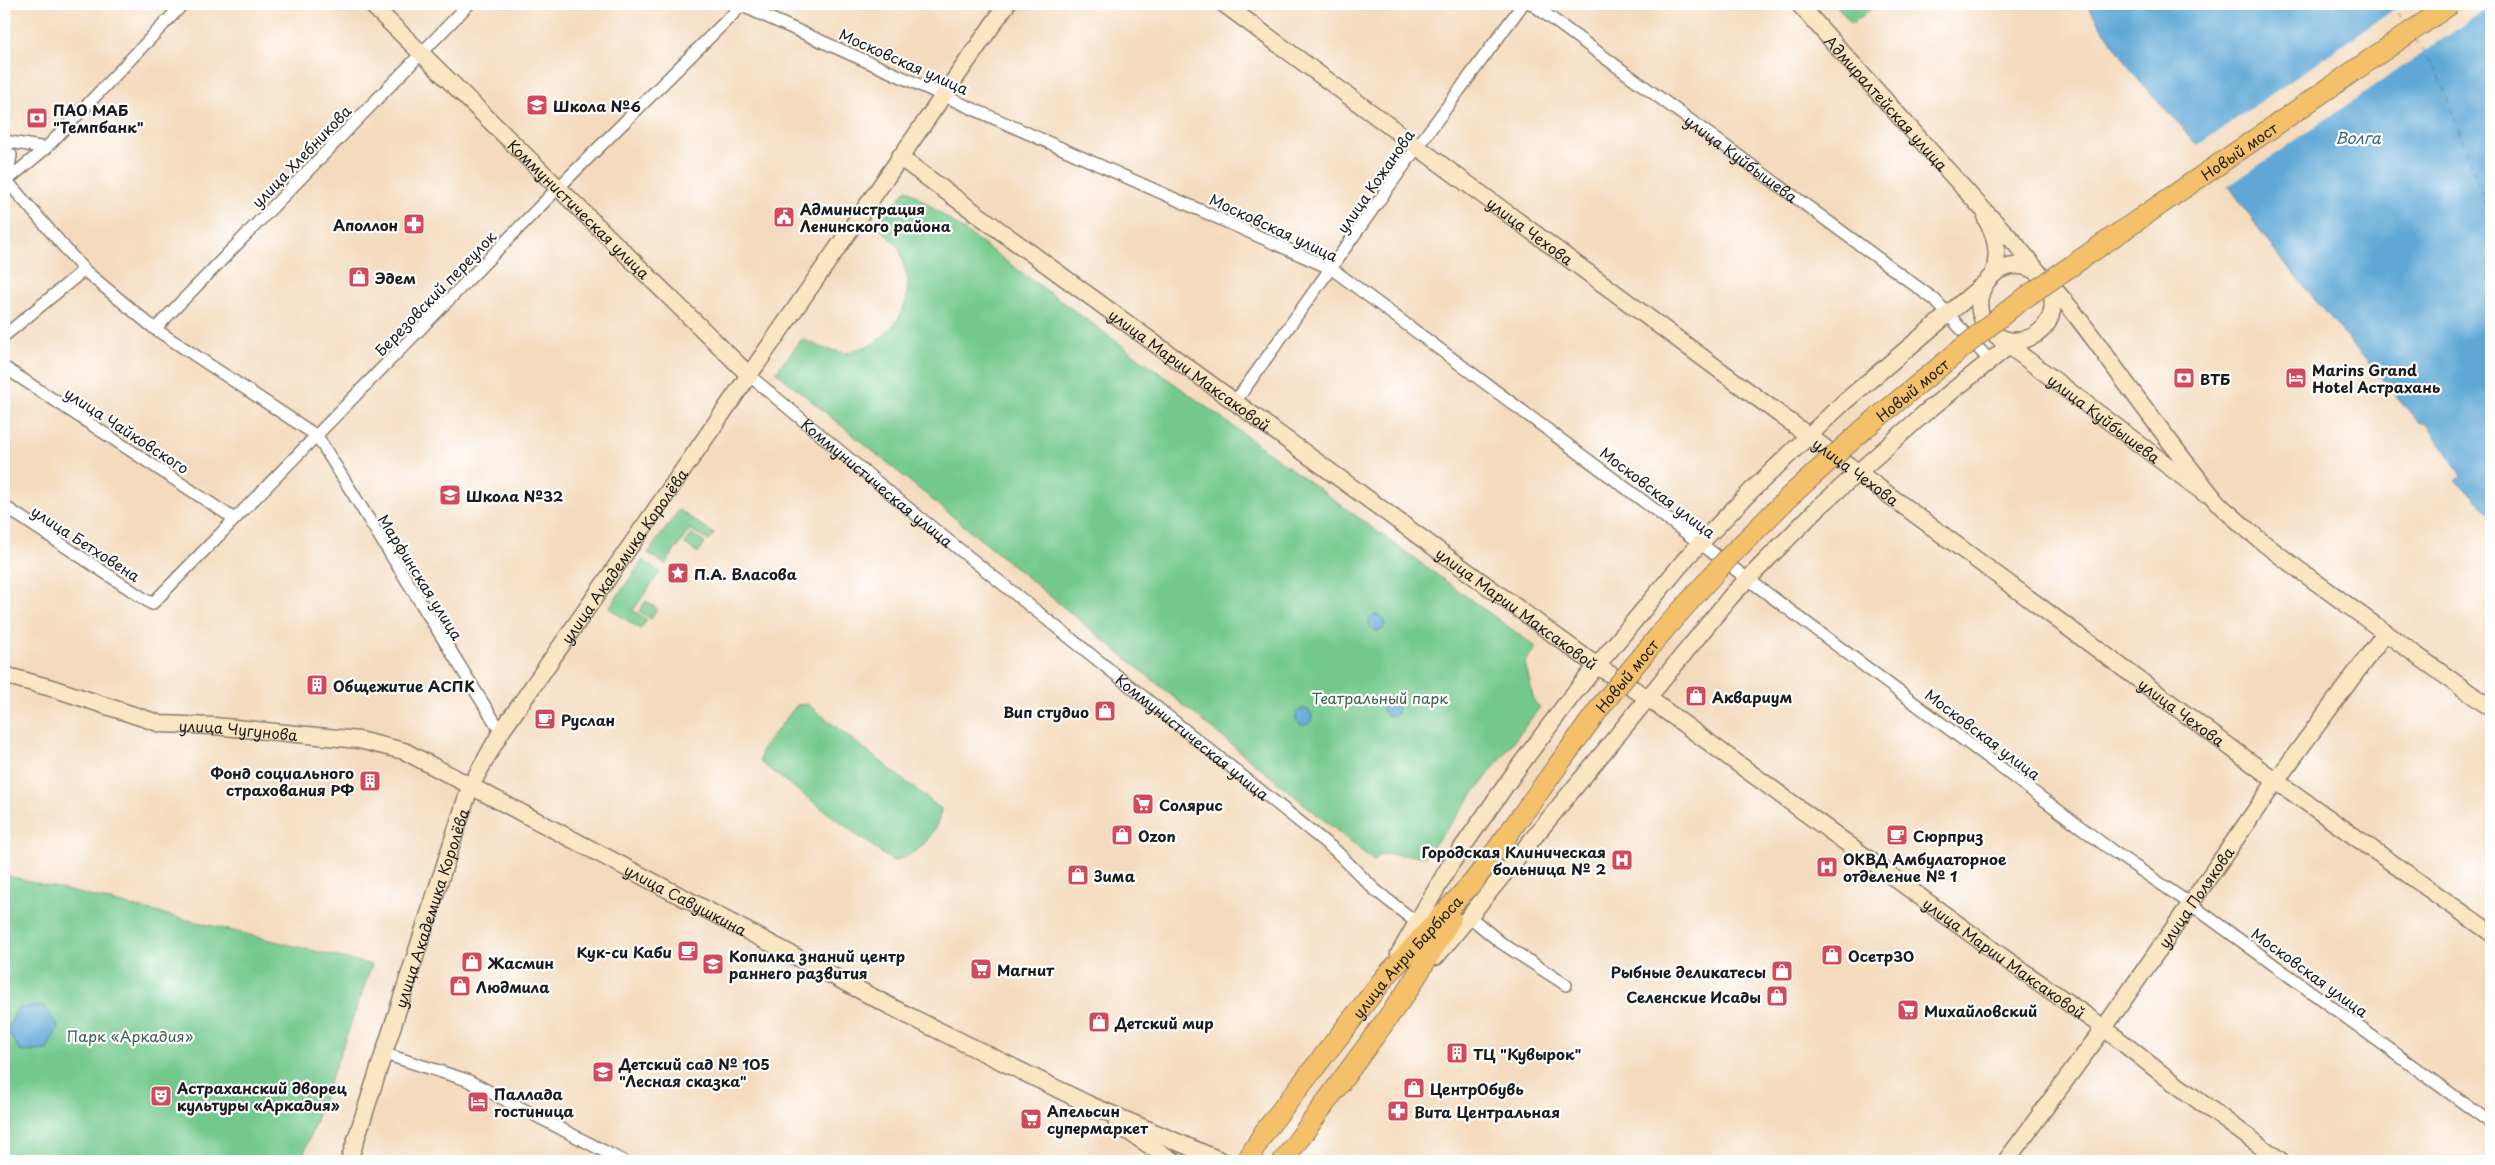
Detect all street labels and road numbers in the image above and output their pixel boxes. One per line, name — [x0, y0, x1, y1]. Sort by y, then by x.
street label: Московская улица — [836, 22, 973, 100]
street label: Адмиралтейская улица — [1820, 29, 1954, 176]
street label: улица Хлебникова — [246, 99, 357, 212]
street label: улица Куйбышева — [1680, 108, 1804, 208]
street label: Новый мост — [2196, 115, 2282, 185]
street label: улица Кожанова — [1331, 124, 1420, 238]
street label: Коммунистическая улица — [503, 133, 656, 284]
street label: Московская улица — [1206, 187, 1343, 267]
street label: улица Чехова — [1483, 191, 1579, 270]
street label: Березовский переулок — [369, 225, 501, 361]
street label: улица Марии Максаковой — [1104, 302, 1275, 436]
street label: Новый мост — [1870, 352, 1954, 426]
street label: улица Куйбышева — [2043, 368, 2166, 468]
street label: улица Чайковского — [60, 381, 194, 479]
street label: Коммунистическая улица — [797, 412, 959, 552]
street label: улица Чехова — [1808, 431, 1905, 511]
street label: Московская улица — [1595, 441, 1721, 543]
street label: улица Академика Королёва — [555, 463, 693, 648]
street label: улица Бетховена — [27, 499, 145, 587]
street label: Марфинская улица — [373, 510, 469, 645]
street label: улица Марии Максаковой — [1432, 541, 1603, 674]
street label: Новый мост — [1589, 633, 1664, 717]
street label: Коммунистическая улица — [1111, 668, 1275, 805]
street label: улица Чехова — [2134, 672, 2231, 752]
street label: Московская улица — [1920, 683, 2046, 785]
street label: улица Чугунова — [178, 713, 300, 746]
street label: улица Академика Королёва — [388, 804, 474, 1011]
street label: улица Полякова — [2152, 841, 2239, 952]
street label: улица Савушкина — [621, 857, 752, 941]
street label: улица Анри Барбюса — [1346, 889, 1468, 1023]
street label: улица Марии Максаковой — [1919, 891, 2090, 1023]
street label: Московская улица — [2247, 922, 2374, 1023]

